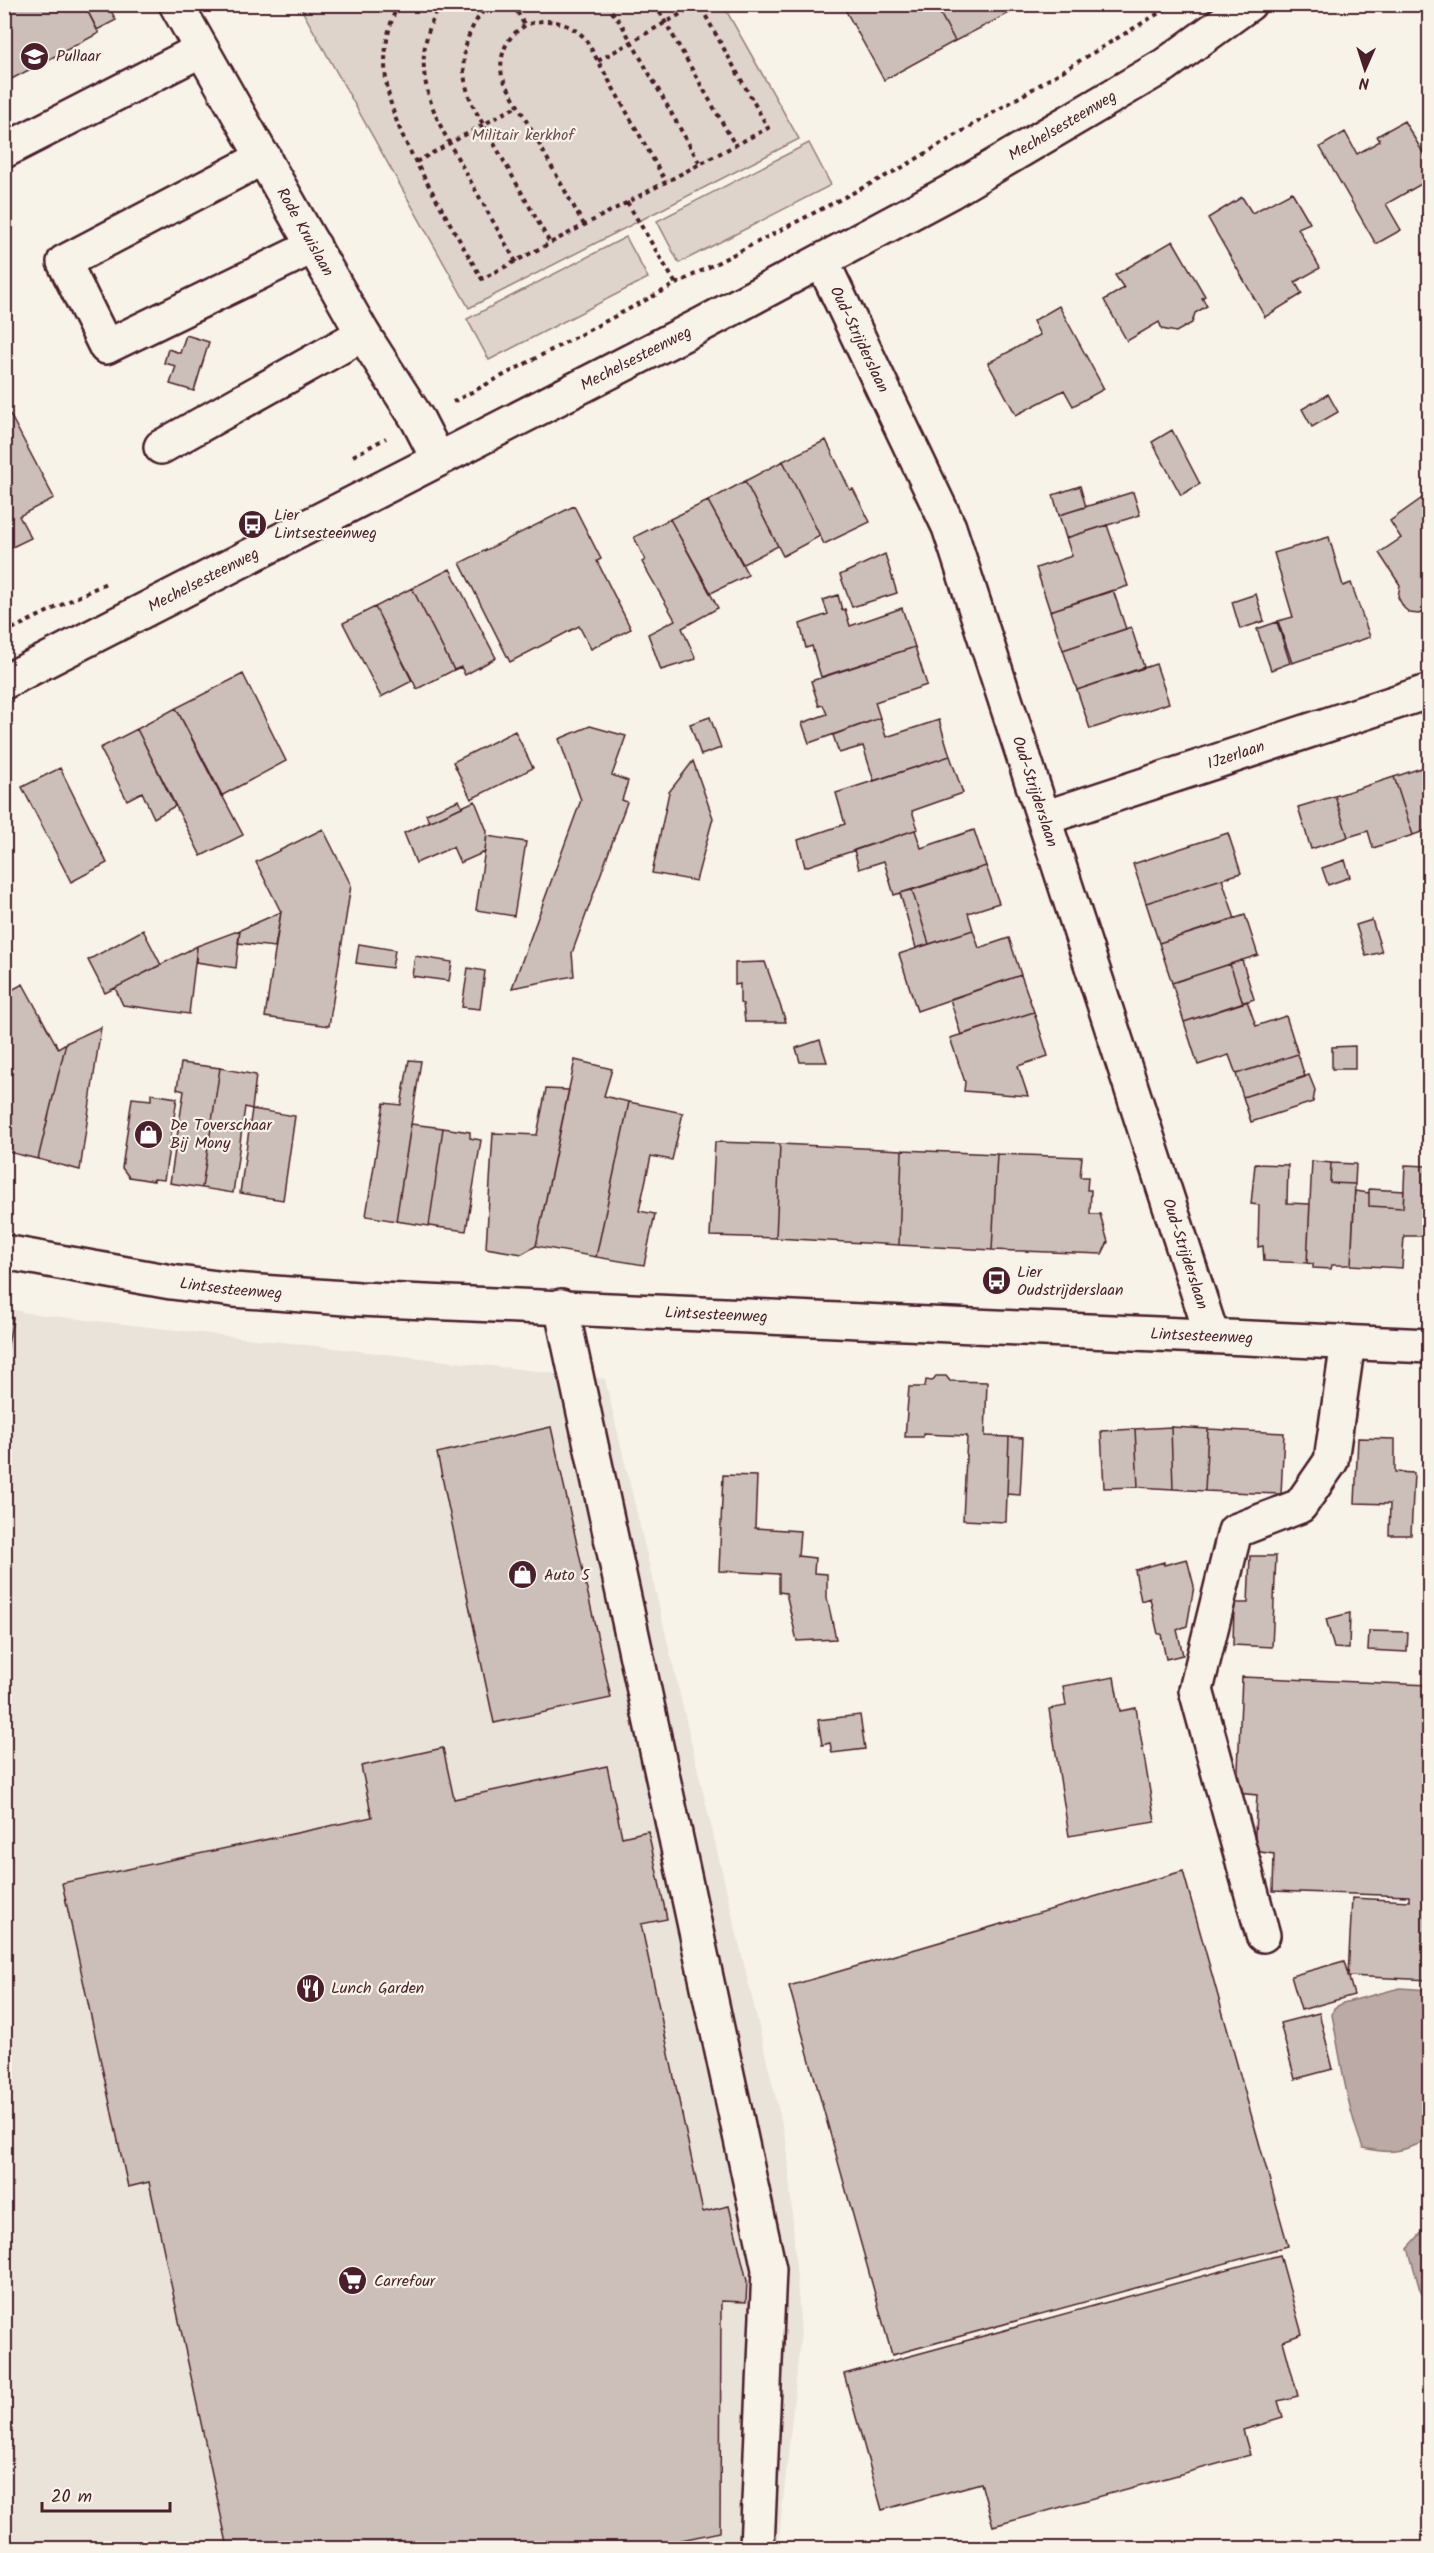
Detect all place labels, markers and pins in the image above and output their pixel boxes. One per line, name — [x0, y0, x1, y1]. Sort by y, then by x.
school or university icon: Pullaar — [19, 40, 51, 72]
place label: Pullaar — [56, 44, 102, 69]
place label: Lier Lintsesteenweg — [274, 503, 377, 546]
bus stop icon: Lier Lintsesteenweg — [237, 508, 269, 540]
place label: De Toverschaar Bij Mony — [170, 1113, 274, 1156]
shop icon: De Toverschaar Bij Mony — [133, 1118, 165, 1150]
place label: Lier Oudstrijderslaan — [1017, 1260, 1123, 1303]
bus stop icon: Lier Oudstrijderslaan — [980, 1265, 1012, 1297]
shop icon: Auto 5 — [507, 1559, 539, 1591]
place label: Auto 5 — [544, 1563, 591, 1588]
restaurant icon: Lunch Garden — [294, 1972, 326, 2004]
place label: Lunch Garden — [331, 1976, 424, 2001]
supermarket icon: Carrefour — [337, 2265, 369, 2297]
place label: Carrefour — [374, 2269, 437, 2294]

